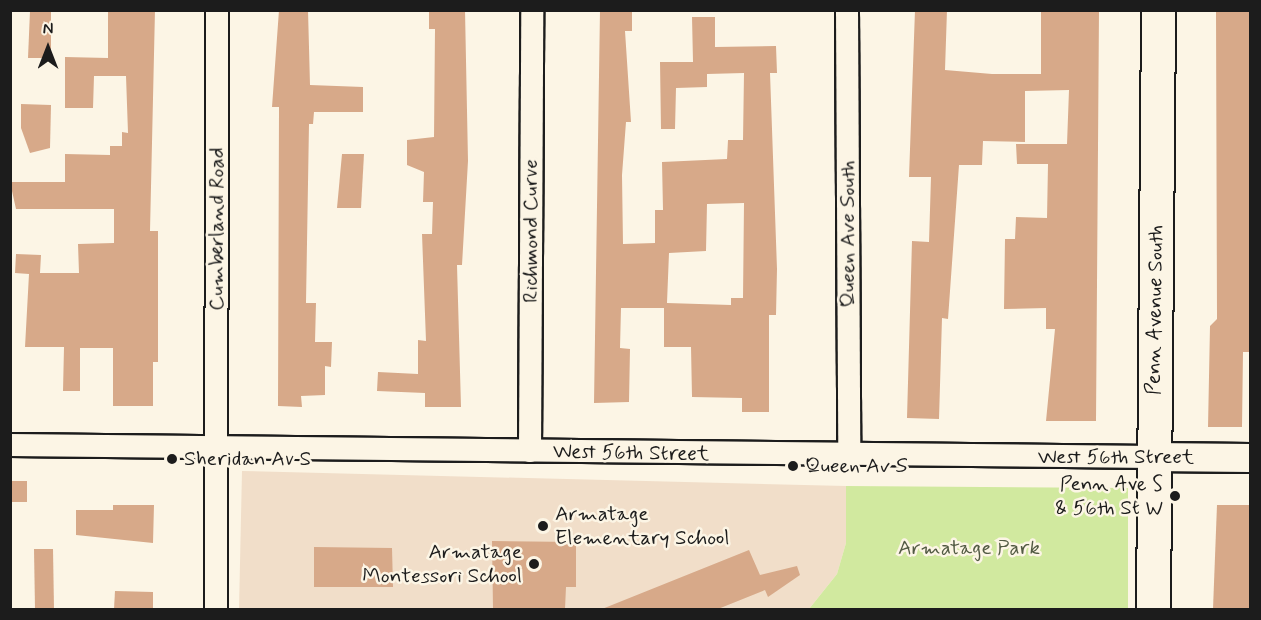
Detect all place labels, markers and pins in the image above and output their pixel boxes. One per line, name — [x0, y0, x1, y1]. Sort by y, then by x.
place label: Sheridan Av S — [184, 446, 311, 472]
marker: Sheridan Av S — [165, 452, 179, 466]
place label: Queen Av S — [805, 453, 906, 479]
marker: Queen Av S — [786, 459, 800, 473]
place label: Penn Ave S & 56th St W — [1054, 471, 1163, 521]
marker: Penn Ave S & 56th St W — [1168, 489, 1182, 503]
place label: Armatage Elementary School — [555, 501, 730, 551]
marker: Armatage Elementary School — [536, 519, 550, 533]
place label: Armatage Montessori School — [362, 539, 522, 589]
marker: Armatage Montessori School — [527, 557, 541, 571]

